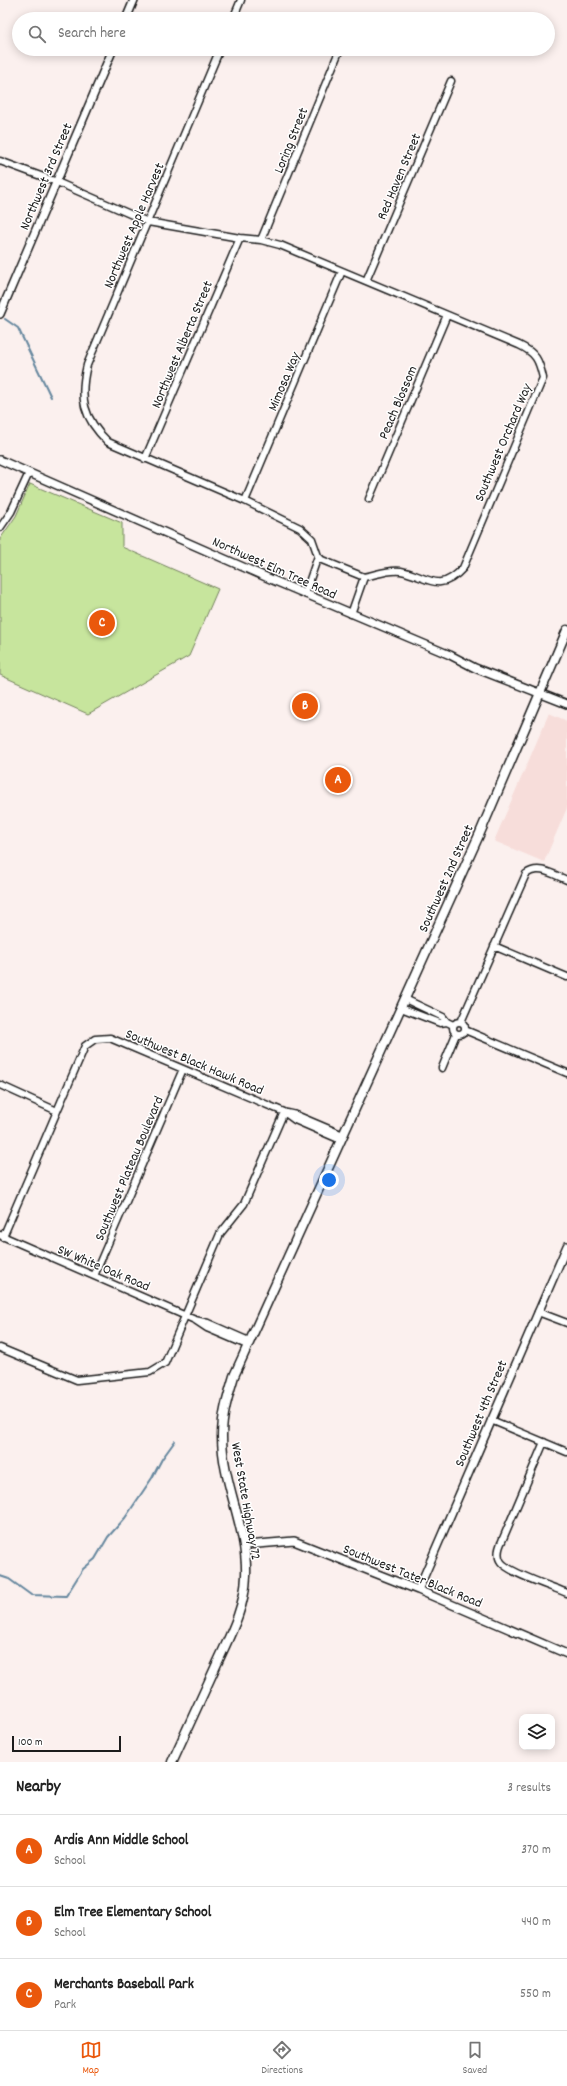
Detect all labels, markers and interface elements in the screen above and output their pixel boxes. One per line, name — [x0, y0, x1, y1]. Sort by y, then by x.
search box — [12, 12, 555, 56]
icon: search — [26, 23, 48, 45]
text: Search here — [58, 23, 126, 45]
street label: Loring Street — [270, 105, 314, 177]
street label: Northwest 3rd Street — [15, 120, 78, 233]
street label: Red Haven Street — [373, 130, 427, 223]
street label: Northwest Apple Harvest — [99, 160, 170, 292]
street label: Northwest Alberta Street — [147, 278, 219, 412]
street label: Mimosa Way — [263, 349, 306, 414]
street label: Peach Blossom — [374, 363, 423, 443]
street label: Southwest Orchard Way — [470, 380, 538, 505]
street label: Northwest Elm Tree Road — [209, 532, 340, 605]
pin: C — [89, 608, 115, 638]
pin: B — [292, 691, 318, 721]
pin: A — [325, 765, 351, 795]
street label: Southwest 2nd Street — [414, 822, 480, 936]
street label: Southwest Black Hawk Road — [122, 1025, 266, 1101]
street label: Southwest Plateau Boulevard — [90, 1093, 169, 1244]
your location — [319, 1170, 339, 1190]
street label: SW White Oak Road — [54, 1240, 153, 1297]
street label: Southwest 4th Street — [450, 1357, 513, 1470]
street label: West State Highway 72 — [225, 1441, 265, 1562]
street label: Southwest Tater Black Road — [340, 1540, 485, 1614]
map controls — [519, 1714, 555, 1750]
button: layers — [519, 1714, 555, 1750]
scale bar — [12, 1734, 121, 1753]
text: 100 m — [18, 1735, 42, 1751]
text: Nearby — [16, 1776, 60, 1800]
text: 3 results — [507, 1779, 551, 1798]
text: Ardis Ann Middle School — [54, 1830, 188, 1852]
text: A — [25, 1841, 33, 1860]
text: 370 m — [521, 1841, 551, 1860]
text: School — [54, 1852, 86, 1871]
text: Elm Tree Elementary School — [54, 1902, 211, 1924]
text: B — [26, 1913, 32, 1932]
text: 440 m — [521, 1913, 551, 1932]
text: School — [54, 1924, 86, 1943]
text: Merchants Baseball Park — [54, 1974, 194, 1996]
text: C — [26, 1985, 32, 2004]
text: 550 m — [520, 1985, 551, 2004]
text: Park — [54, 1996, 76, 2015]
tab: Map — [80, 2039, 102, 2079]
tab: Directions — [261, 2039, 303, 2079]
tab: Saved — [463, 2039, 487, 2079]

